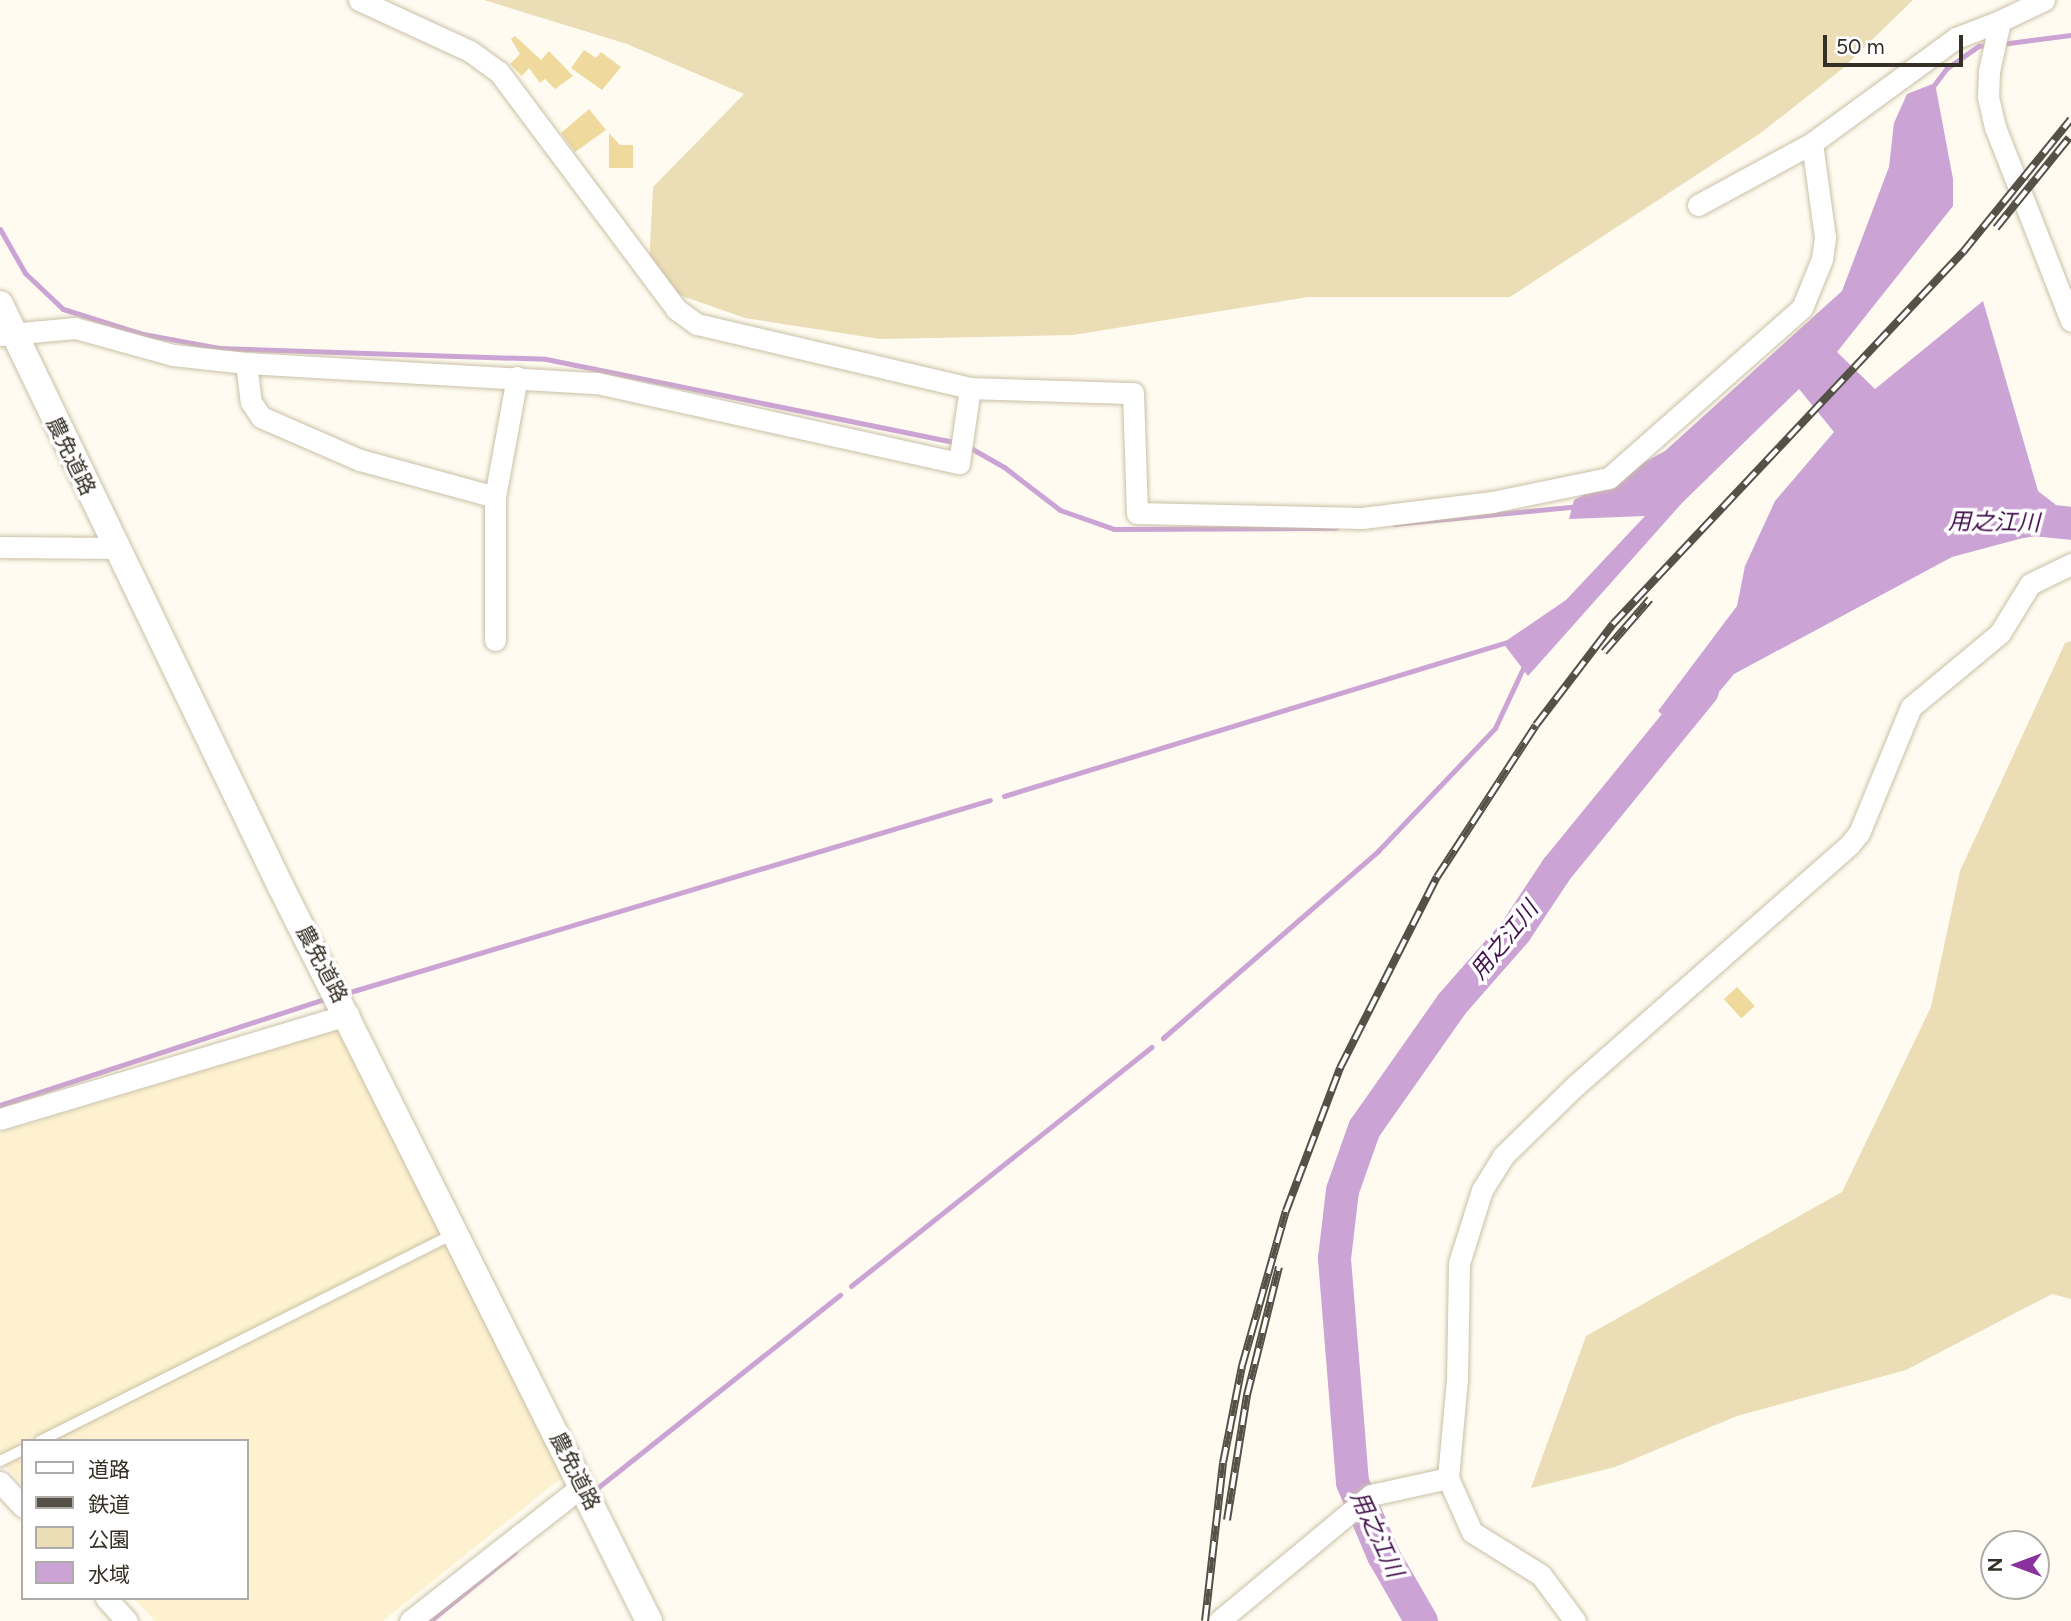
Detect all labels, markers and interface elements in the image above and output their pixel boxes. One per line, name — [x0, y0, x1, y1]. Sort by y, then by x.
scale bar — [1826, 21, 1966, 65]
text: 50 m — [1836, 34, 1885, 59]
street label: 農免道路 — [41, 413, 101, 499]
water label: 用之江川 — [1948, 507, 2040, 537]
water label: 用之江川 — [1464, 896, 1544, 984]
street label: 農免道路 — [291, 921, 353, 1007]
street label: 農免道路 — [545, 1428, 605, 1514]
legend — [21, 1439, 248, 1600]
text: 道路 — [88, 1457, 130, 1482]
water label: 用之江川 — [1345, 1486, 1409, 1582]
text: 鉄道 — [88, 1492, 130, 1517]
text: 公園 — [88, 1527, 130, 1552]
north arrow — [1980, 1530, 2050, 1600]
text: N — [1984, 1558, 2007, 1572]
text: 水域 — [88, 1562, 130, 1587]

